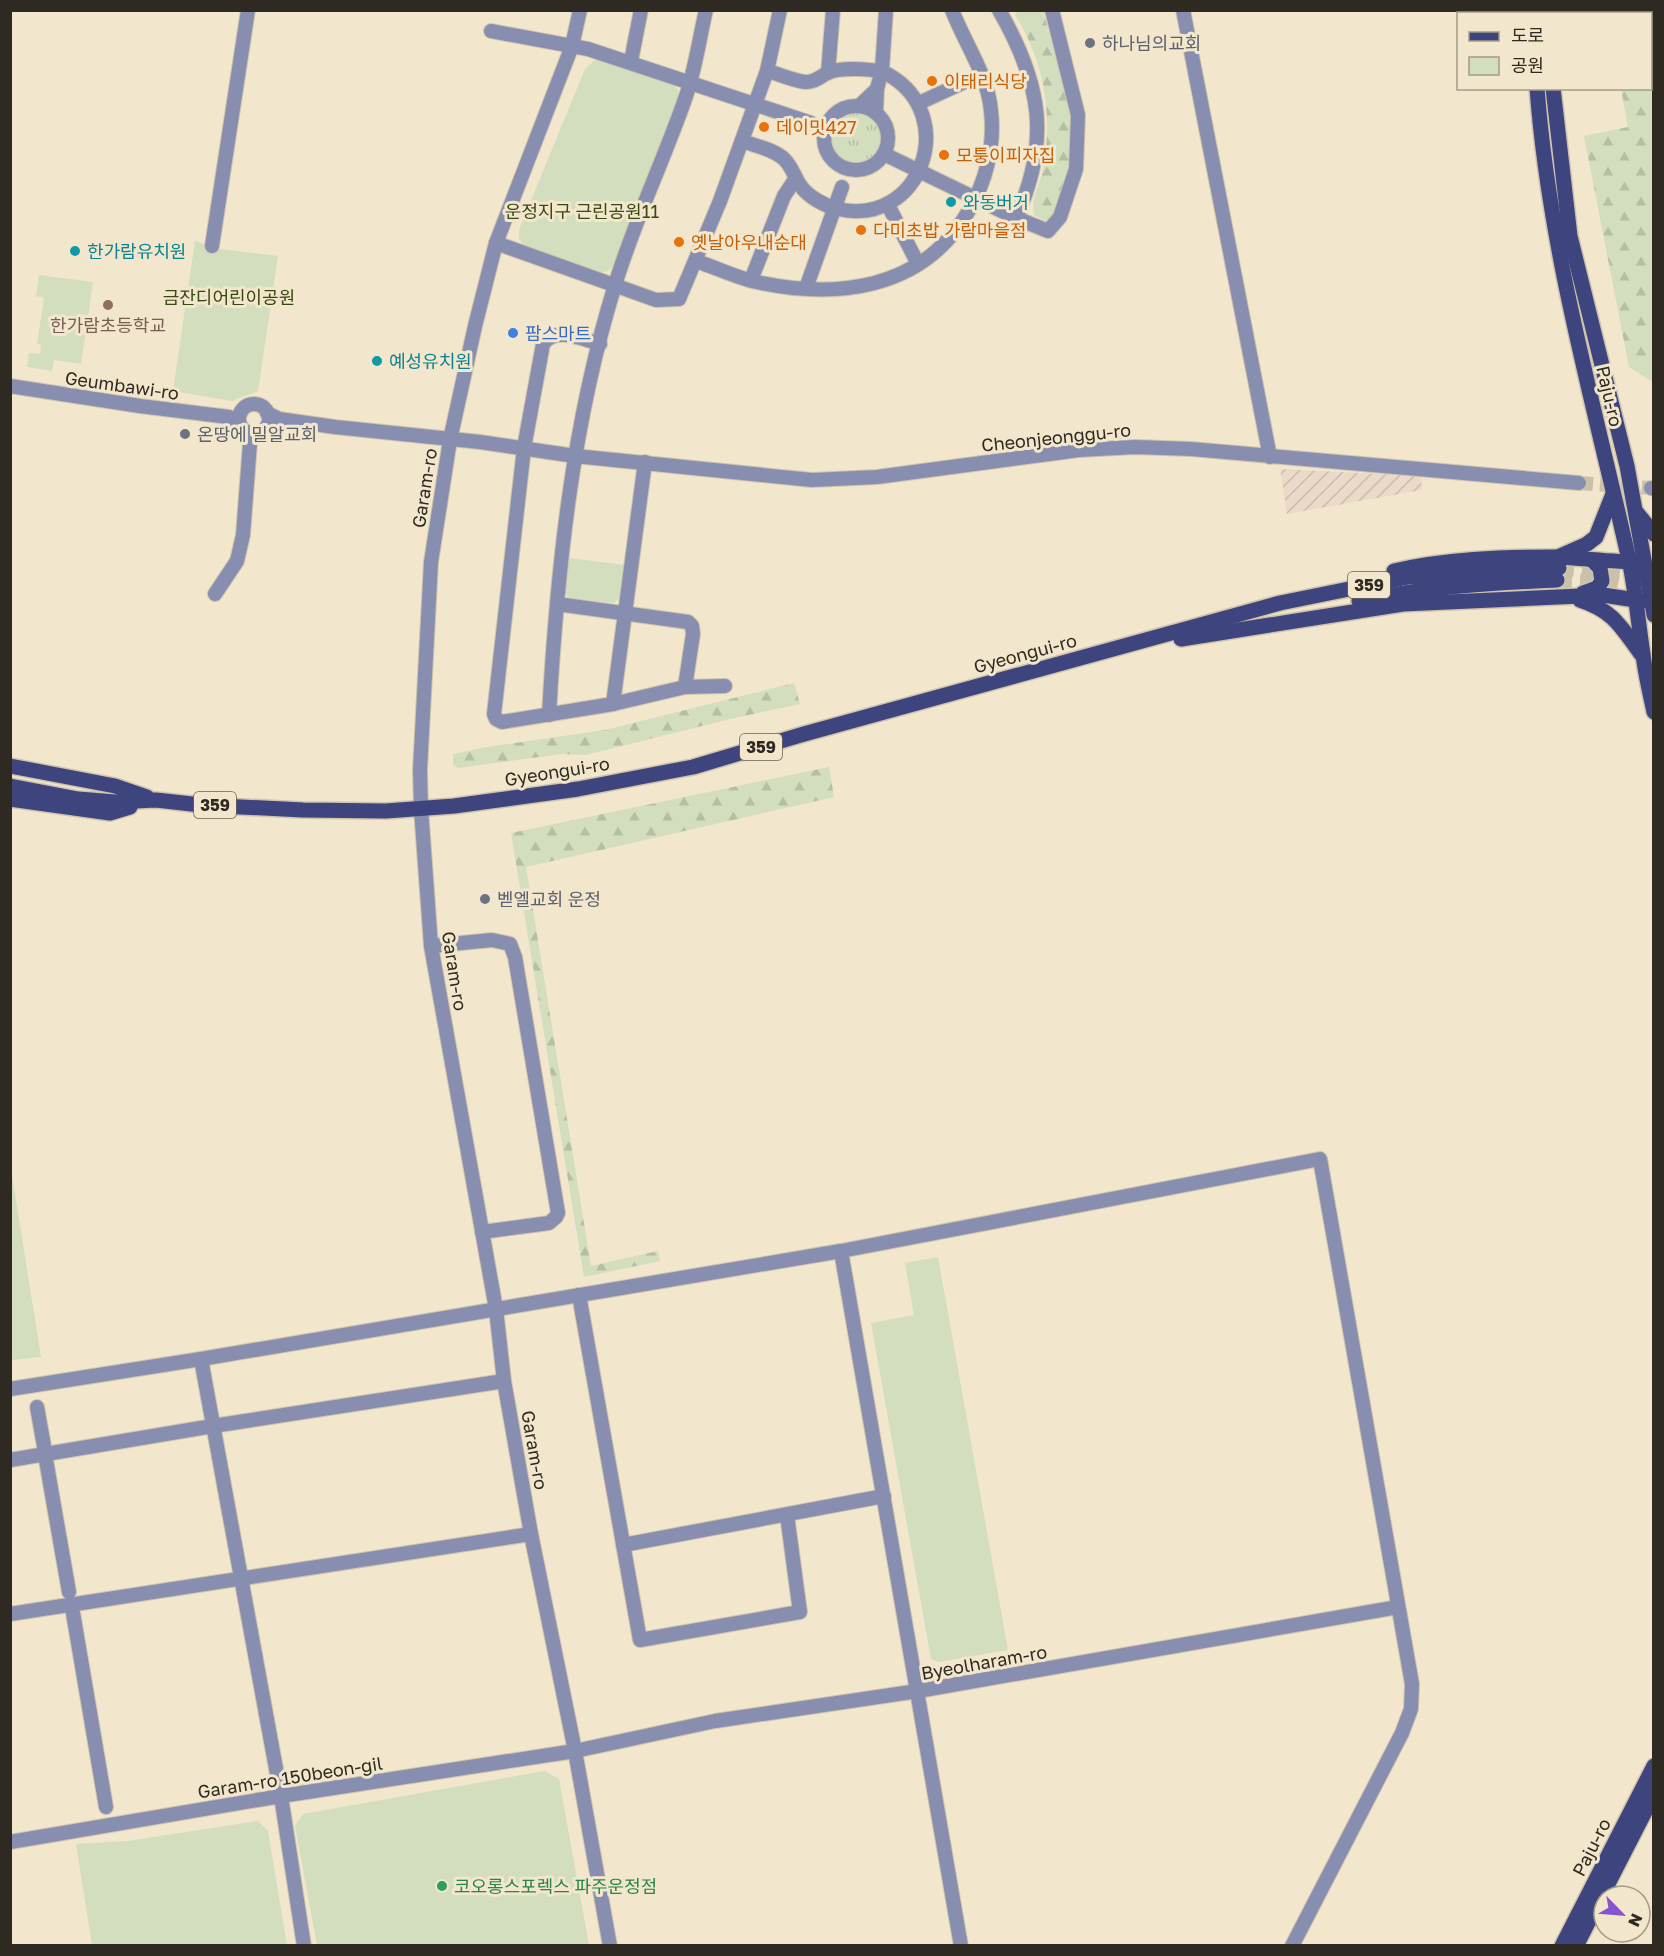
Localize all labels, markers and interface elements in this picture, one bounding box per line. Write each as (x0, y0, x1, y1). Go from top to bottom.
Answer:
legend (1457, 12, 1652, 90)
text: 도로 (1511, 24, 1544, 46)
place label: 하나님의교회 (1102, 32, 1201, 54)
marker: 하나님의교회 (1083, 36, 1097, 50)
text: 공원 (1511, 54, 1544, 76)
place label: 이태리식당 (944, 70, 1027, 92)
marker: 이태리식당 (925, 74, 939, 88)
place label: 데이밋427 (776, 116, 857, 138)
marker: 데이밋427 (757, 120, 771, 134)
place label: 모퉁이피자집 (956, 144, 1055, 166)
marker: 모퉁이피자집 (937, 148, 951, 162)
place label: 와동버거 (963, 191, 1029, 213)
marker: 와동버거 (944, 195, 958, 209)
park label: 운정지구 근린공원11 (505, 200, 659, 222)
place label: 다미초밥 가람마을점 (873, 219, 1027, 241)
marker: 다미초밥 가람마을점 (854, 223, 868, 237)
place label: 옛날아우내순대 (691, 231, 807, 253)
marker: 옛날아우내순대 (672, 235, 686, 249)
place label: 한가람유치원 (87, 240, 186, 262)
marker: 한가람유치원 (68, 244, 82, 258)
park label: 금잔디어린이공원 (163, 286, 295, 308)
marker: 한가람초등학교 (101, 298, 115, 312)
place label: 한가람초등학교 (50, 314, 166, 336)
place label: 팜스마트 (525, 322, 591, 344)
marker: 팜스마트 (506, 326, 520, 340)
place label: 예성유치원 (389, 350, 472, 372)
marker: 예성유치원 (370, 354, 384, 368)
street label: Paju-ro (1592, 363, 1628, 429)
street label: Geumbawi-ro (64, 366, 180, 404)
street label: Cheonjeonggu-ro (980, 418, 1132, 456)
place label: 온땅에 밀알교회 (197, 423, 317, 445)
marker: 온땅에 밀알교회 (178, 427, 192, 441)
street label: Garam-ro (407, 447, 441, 529)
road number: 359 (1348, 572, 1390, 598)
street label: Gyeongui-ro (971, 629, 1079, 677)
road number: 359 (740, 734, 782, 760)
street label: Gyeongui-ro (503, 752, 611, 790)
road number: 359 (194, 792, 236, 818)
place label: 벧엘교회 운정 (497, 888, 601, 910)
marker: 벧엘교회 운정 (478, 892, 492, 906)
street label: Garam-ro (438, 930, 472, 1012)
street label: Garam-ro (517, 1409, 553, 1491)
street label: Byeolharam-ro (919, 1640, 1049, 1684)
street label: Garam-ro 150beon-gil (196, 1751, 384, 1802)
street label: Paju-ro (1567, 1814, 1615, 1880)
place label: 코오롱스포렉스 파주운정점 (454, 1875, 657, 1897)
marker: 코오롱스포렉스 파주운정점 (435, 1879, 449, 1893)
north arrow (1592, 1884, 1652, 1944)
text: N (1624, 1911, 1647, 1930)

